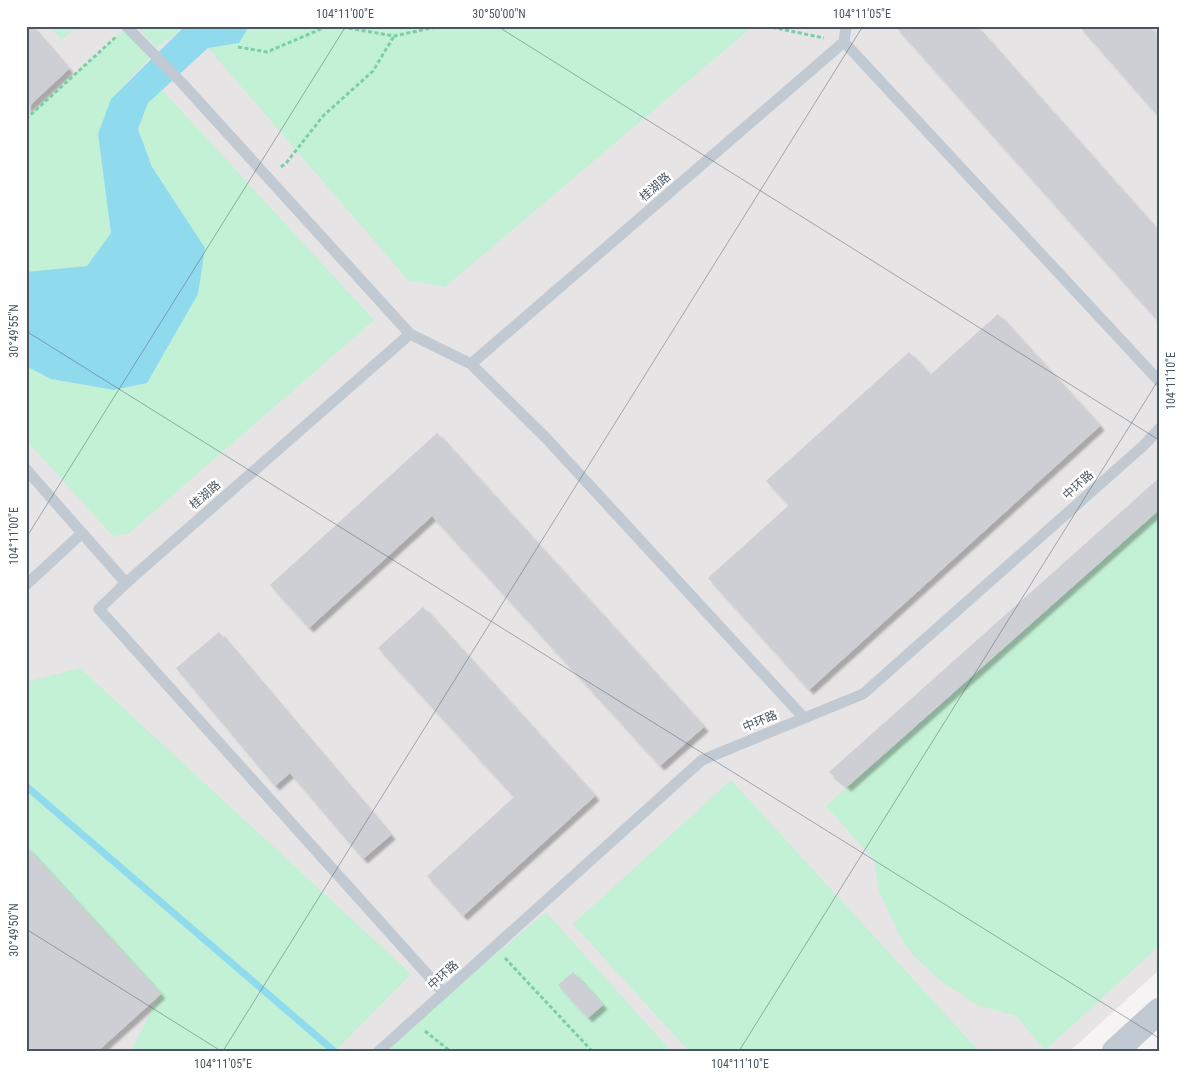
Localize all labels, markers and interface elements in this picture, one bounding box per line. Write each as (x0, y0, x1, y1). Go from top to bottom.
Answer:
text: 104°11'00"E (316, 7, 374, 21)
text: 30°50'00"N (472, 7, 526, 21)
text: 104°11'05"E (833, 7, 891, 21)
street label: 桂湖路 (637, 170, 673, 204)
text: 30°49'55"N (7, 304, 21, 358)
text: 104°11'10"E (1164, 352, 1178, 410)
street label: 中环路 (1060, 468, 1096, 502)
street label: 桂湖路 (187, 478, 223, 512)
text: 104°11'00"E (7, 507, 21, 565)
street label: 中环路 (741, 708, 779, 734)
text: 30°49'50"N (7, 903, 21, 957)
street label: 中环路 (425, 958, 461, 992)
text: 104°11'05"E (194, 1057, 252, 1071)
text: 104°11'10"E (711, 1057, 769, 1071)

